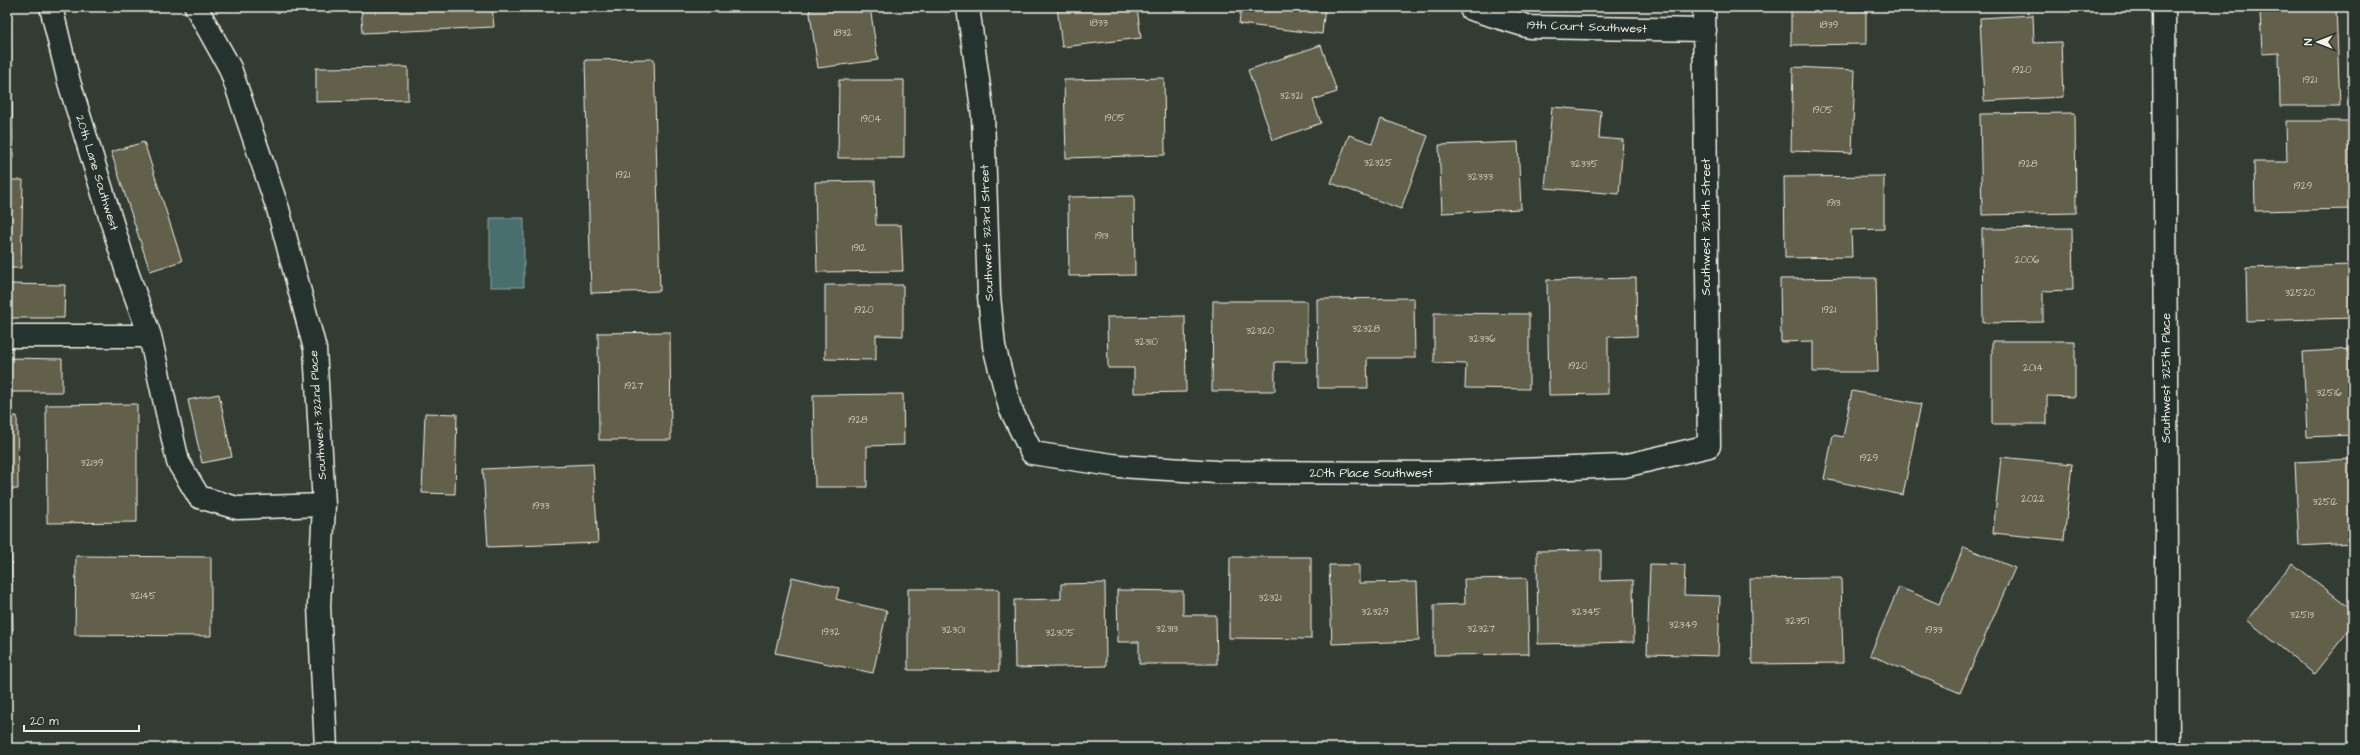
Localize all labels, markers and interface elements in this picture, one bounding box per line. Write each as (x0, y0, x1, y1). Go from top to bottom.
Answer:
house number: 1833 (1090, 16, 1108, 30)
street label: 19th Court Southwest (1527, 16, 1647, 38)
house number: 1839 (1820, 18, 1839, 32)
north arrow (2298, 22, 2338, 62)
house number: 1832 (834, 26, 853, 40)
text: N (2301, 38, 2316, 45)
house number: 1920 (2012, 63, 2032, 77)
house number: 1921 (2303, 73, 2318, 87)
house number: 32321 (1280, 89, 1303, 103)
house number: 1905 (1813, 103, 1833, 117)
house number: 1905 (1105, 111, 1125, 125)
house number: 1904 (861, 112, 881, 126)
street label: 20th Lane Southwest (71, 113, 123, 233)
house number: 32325 (1364, 156, 1392, 170)
house number: 32335 (1570, 157, 1598, 171)
house number: 1928 (2018, 157, 2038, 171)
street label: Southwest 324th Street (1698, 158, 1715, 295)
street label: Southwest 323rd Street (976, 164, 998, 302)
house number: 1921 (616, 168, 631, 182)
house number: 32333 (1467, 170, 1493, 184)
house number: 1929 (2294, 179, 2313, 193)
house number: 1913 (1827, 196, 1841, 210)
house number: 1913 (1095, 229, 1109, 243)
house number: 1912 (852, 241, 866, 255)
house number: 2006 (2015, 253, 2040, 267)
house number: 32520 (2285, 286, 2315, 300)
house number: 1920 (854, 303, 874, 317)
house number: 1921 (1822, 303, 1837, 317)
street label: Southwest 325th Place (2158, 312, 2175, 443)
house number: 32328 (1352, 322, 1381, 336)
house number: 32320 (1246, 324, 1274, 338)
house number: 32336 (1468, 332, 1496, 346)
house number: 32310 (1134, 335, 1158, 349)
street label: Southwest 322nd Place (305, 349, 331, 480)
house number: 1920 (1568, 359, 1588, 373)
house number: 2014 (2023, 361, 2043, 375)
house number: 1927 (625, 379, 643, 393)
house number: 32516 (2316, 386, 2342, 400)
house number: 1928 (848, 413, 868, 427)
house number: 1929 (1860, 451, 1879, 465)
house number: 32139 (81, 456, 104, 470)
street label: 20th Place Southwest (1310, 465, 1433, 482)
house number: 2022 (2021, 492, 2045, 506)
house number: 32512 (2313, 495, 2338, 509)
house number: 1933 (532, 499, 550, 513)
house number: 32145 (130, 589, 156, 603)
house number: 32321 (1259, 591, 1282, 605)
house number: 32329 (1361, 605, 1389, 619)
house number: 32345 (1571, 605, 1601, 619)
house number: 32513 (2290, 608, 2314, 622)
house number: 32351 (1785, 614, 1810, 628)
house number: 32349 (1669, 618, 1698, 632)
house number: 32313 (1156, 622, 1178, 636)
house number: 32327 (1467, 622, 1495, 636)
house number: 32301 (941, 623, 965, 637)
house number: 1933 (1925, 623, 1943, 637)
house number: 1932 (822, 625, 840, 639)
house number: 32305 (1045, 626, 1075, 640)
scale bar (24, 707, 139, 733)
text: 20 m (30, 713, 59, 730)

